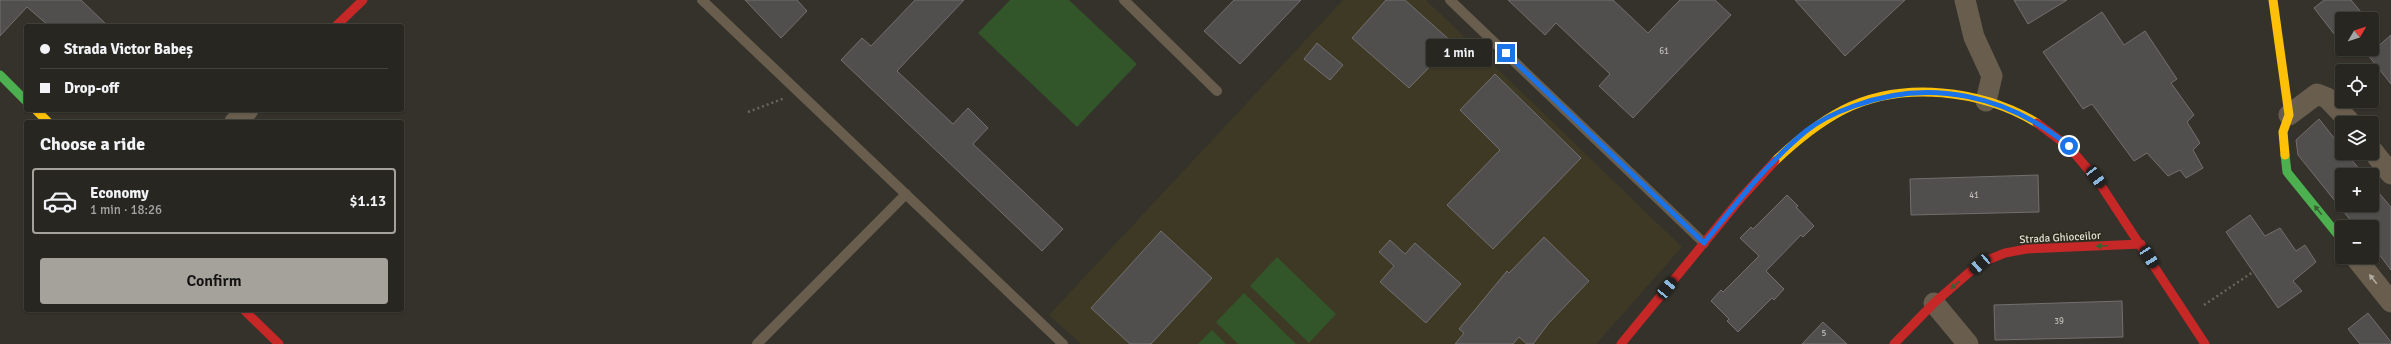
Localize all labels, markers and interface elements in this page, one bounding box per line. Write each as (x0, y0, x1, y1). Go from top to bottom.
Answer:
north arrow (2335, 12, 2379, 56)
map controls (2335, 12, 2379, 264)
callout: 1 min (1426, 39, 1492, 67)
text: Strada Victor Babeș (64, 40, 193, 58)
route end (1497, 44, 1515, 62)
text: 1 min (1443, 45, 1475, 61)
house number: 61 (1659, 46, 1669, 57)
button: locate (2335, 64, 2379, 108)
text: Drop-off (64, 79, 119, 97)
button: layers (2335, 116, 2379, 160)
text: Choose a ride (40, 133, 145, 155)
route start (2060, 137, 2078, 155)
car (2084, 164, 2108, 190)
button: + (2335, 168, 2379, 212)
icon: car (42, 183, 78, 219)
text: Economy (90, 184, 149, 202)
house number: 41 (1969, 190, 1979, 201)
text: $1.13 (349, 192, 386, 210)
text: 1 min · 18:26 (90, 202, 162, 218)
one-way arrow (2313, 204, 2322, 215)
button: − (2335, 220, 2379, 264)
street label: Strada Ghioceilor (2019, 229, 2101, 246)
one-way arrow (2095, 243, 2108, 249)
car (2137, 244, 2161, 270)
car (1967, 252, 1993, 276)
button: Confirm (40, 258, 388, 304)
one-way arrow (2369, 274, 2378, 285)
car (1655, 275, 1679, 301)
one-way arrow (1949, 281, 1960, 290)
house number: 39 (2054, 316, 2064, 327)
house number: 5 (1822, 328, 1827, 339)

